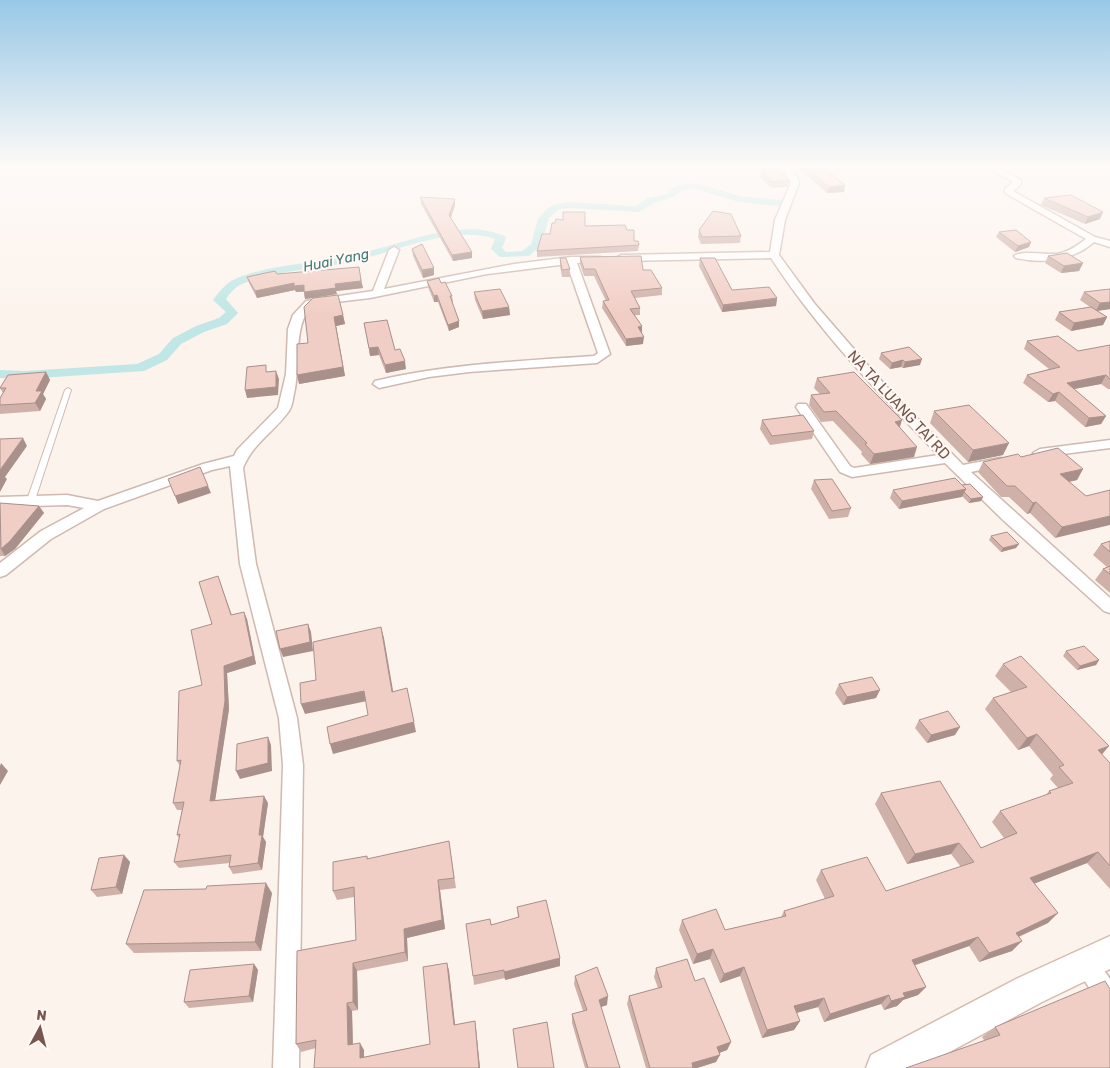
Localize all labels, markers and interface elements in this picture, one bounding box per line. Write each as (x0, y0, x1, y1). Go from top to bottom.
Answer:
water label: Huai Yang (302, 245, 371, 276)
street label: NA TA LUANG TAI RD (844, 347, 954, 463)
north arrow (15, 1003, 65, 1053)
text: N (35, 1007, 48, 1025)

